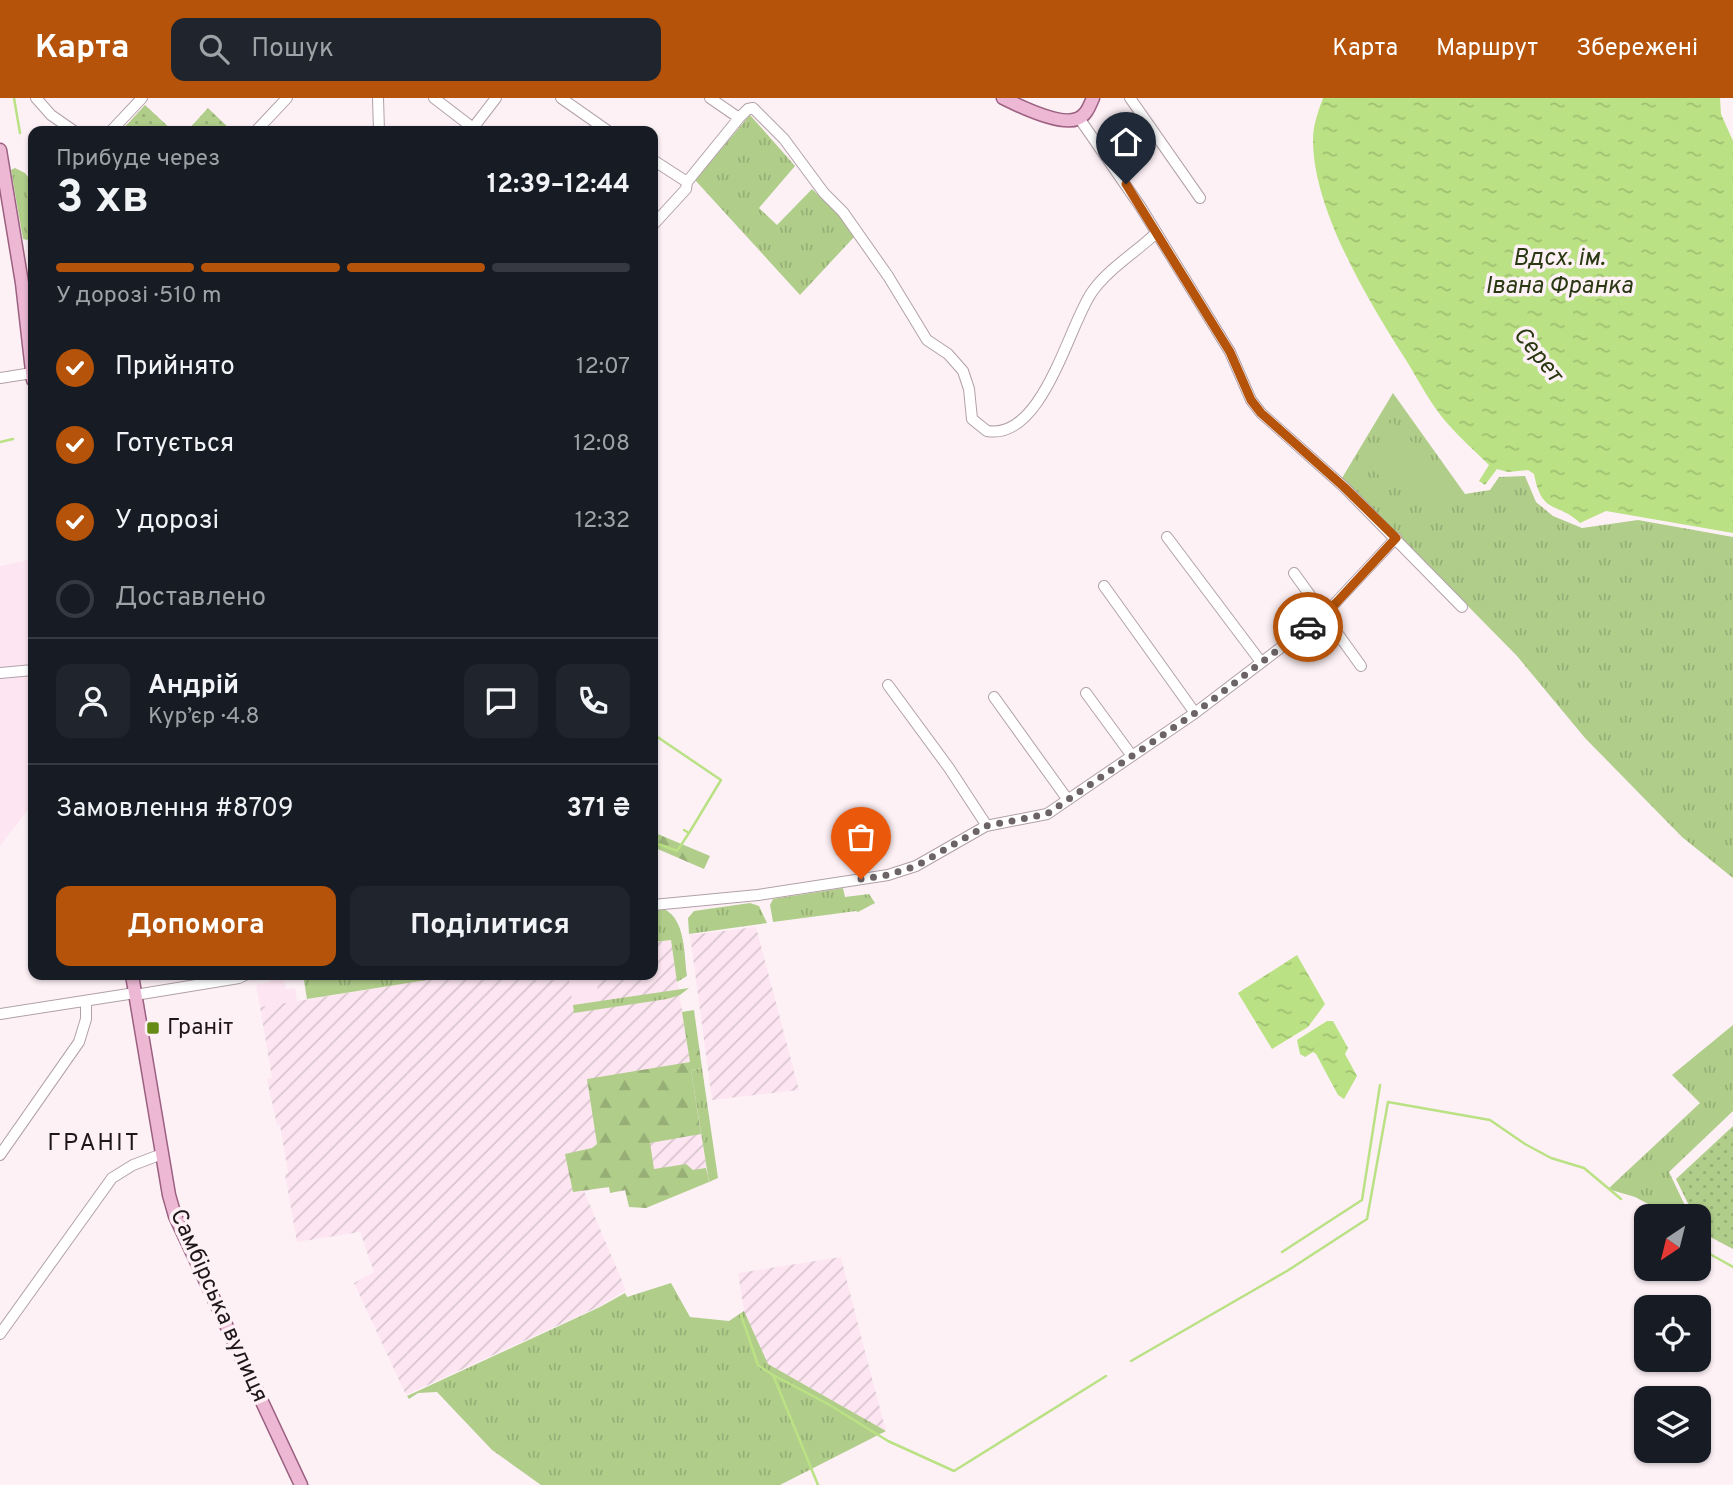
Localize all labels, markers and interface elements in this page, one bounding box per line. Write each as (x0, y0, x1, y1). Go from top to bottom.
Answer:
search box (171, 18, 661, 81)
text: Карта (35, 28, 129, 70)
icon: search (195, 30, 233, 68)
text: Пошук (251, 33, 334, 66)
text: Карта (1332, 34, 1398, 64)
text: Маршрут (1436, 34, 1538, 64)
text: Збережені (1576, 34, 1698, 64)
pin (1096, 112, 1156, 184)
icon: home (1107, 123, 1145, 161)
text: Прибуде через (56, 145, 220, 174)
text: 12:39–12:44 (487, 169, 630, 202)
text: 3 хв (56, 170, 149, 229)
water label: Вдсх. ім. Івана Франка (1485, 244, 1634, 302)
text: У дорозі · 510 m (56, 282, 221, 311)
water label: Серет (1505, 321, 1570, 391)
icon: check (56, 349, 94, 387)
text: Прийнято (115, 351, 235, 384)
text: 12:07 (576, 353, 630, 382)
icon: check (56, 426, 94, 464)
text: Готується (115, 428, 234, 461)
text: 12:08 (573, 430, 630, 459)
icon: check (56, 503, 94, 541)
text: У дорозі (115, 505, 219, 538)
text: 12:32 (575, 507, 630, 536)
text: Доставлено (115, 582, 266, 615)
courier (1273, 592, 1343, 662)
icon: car (1289, 608, 1327, 646)
button: person (56, 664, 130, 738)
button: chat (464, 664, 538, 738)
button: phone (556, 664, 630, 738)
text: Андрій (148, 670, 239, 703)
text: Кур’єр · 4.8 (148, 703, 260, 732)
text: Замовлення #8709 (56, 793, 293, 826)
text: 371 ₴ (566, 793, 630, 826)
pin (831, 807, 891, 879)
icon: bag (842, 818, 880, 856)
button: Допомога (56, 886, 336, 966)
button: Поділитися (350, 886, 630, 966)
place label: Граніт (167, 1014, 233, 1043)
marker: Граніт (145, 1020, 161, 1036)
district label: ГРАНІТ (47, 1129, 141, 1159)
north arrow (1634, 1204, 1712, 1281)
map controls (1634, 1204, 1711, 1463)
street label: Самбірська вулиця (162, 1205, 274, 1407)
button: locate (1634, 1295, 1711, 1372)
button: layers (1634, 1386, 1711, 1463)

